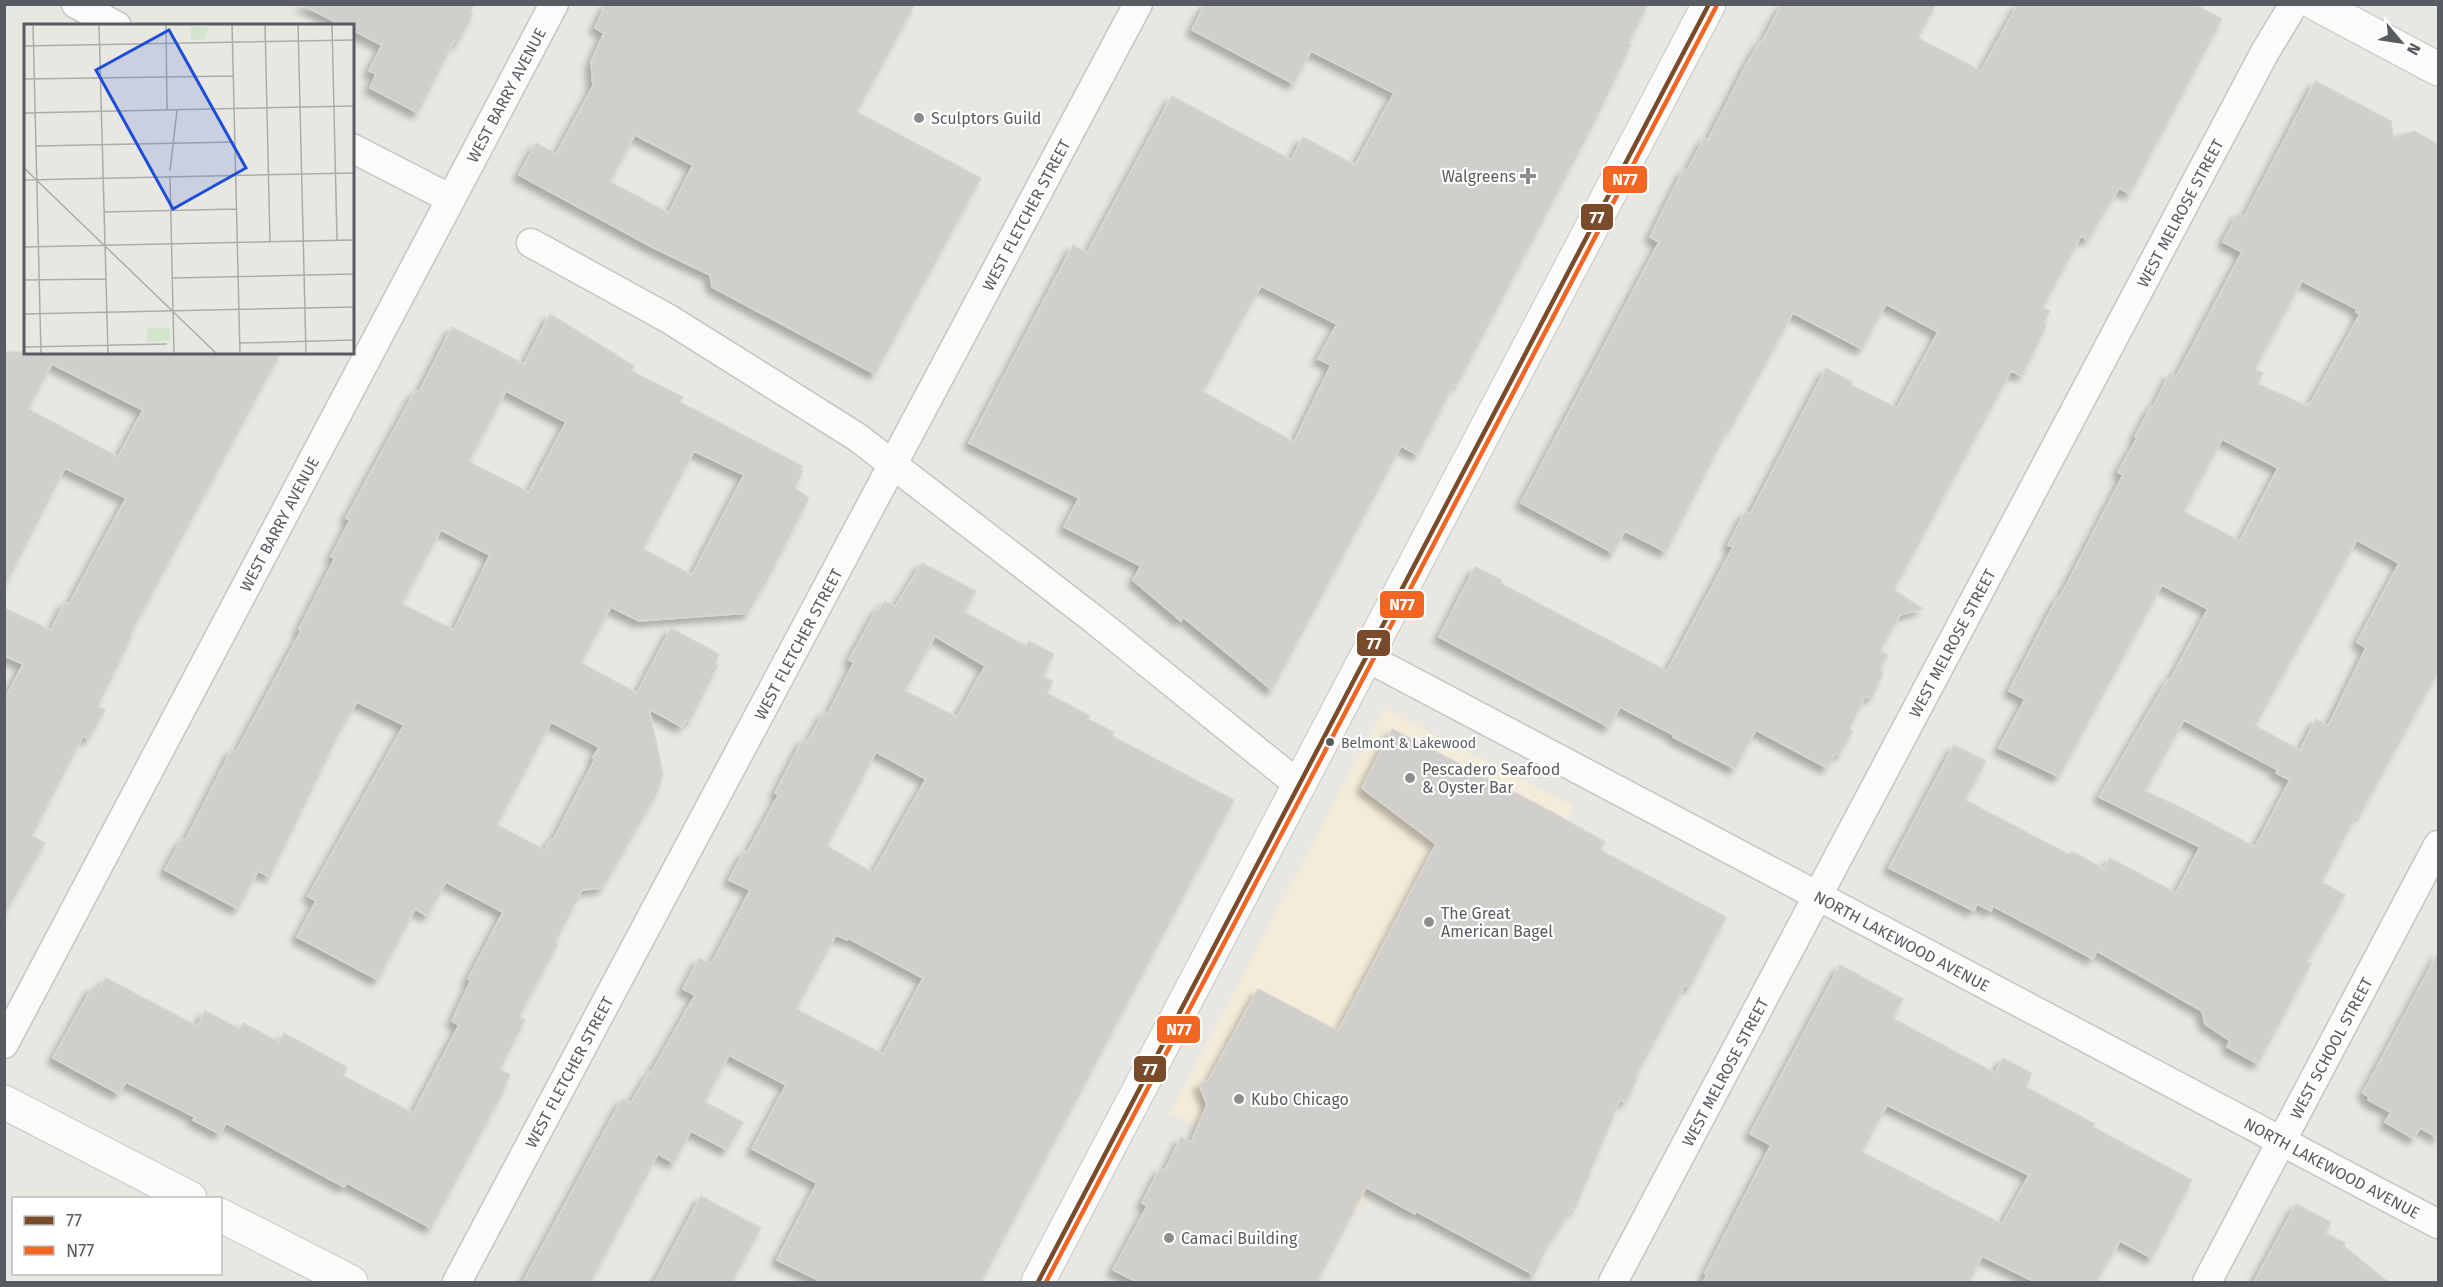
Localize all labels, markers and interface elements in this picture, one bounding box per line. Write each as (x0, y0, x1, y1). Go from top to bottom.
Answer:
north arrow (2371, 12, 2431, 72)
inset map (24, 24, 354, 354)
street label: WEST BARRY AVENUE (463, 25, 550, 166)
text: N (2403, 40, 2425, 58)
place label: Sculptors Guild (931, 109, 1041, 128)
marker: Sculptors Guild (912, 111, 926, 125)
street label: WEST MELROSE STREET (2133, 135, 2228, 291)
street label: WEST FLETCHER STREET (978, 136, 1075, 294)
line badge: N77 (1602, 165, 1648, 194)
place label: Walgreens (1442, 167, 1516, 186)
marker: Walgreens (1521, 169, 1535, 183)
text: N77 (1612, 170, 1638, 189)
line badge: 77 (1580, 203, 1614, 231)
text: 77 (1590, 208, 1605, 227)
street label: WEST BARRY AVENUE (236, 454, 323, 595)
street label: WEST FLETCHER STREET (750, 565, 847, 723)
street label: WEST MELROSE STREET (1905, 565, 2000, 721)
line badge: N77 (1379, 590, 1425, 619)
text: N77 (1389, 595, 1415, 614)
line badge: 77 (1356, 629, 1391, 657)
text: 77 (1367, 634, 1382, 653)
place label: Belmont & Lakewood (1341, 735, 1476, 752)
marker: Belmont & Lakewood (1324, 736, 1336, 748)
place label: Pescadero Seafood & Oyster Bar (1422, 760, 1560, 797)
marker: Pescadero Seafood & Oyster Bar (1403, 771, 1417, 785)
street label: NORTH LAKEWOOD AVENUE (1811, 887, 1993, 996)
place label: The Great American Bagel (1441, 904, 1553, 941)
marker: The Great American Bagel (1422, 915, 1436, 929)
street label: WEST SCHOOL STREET (2286, 974, 2377, 1122)
street label: WEST FLETCHER STREET (521, 993, 618, 1151)
street label: WEST MELROSE STREET (1678, 994, 1773, 1150)
line badge: N77 (1156, 1015, 1201, 1044)
text: N77 (1166, 1020, 1192, 1039)
line badge: 77 (1133, 1055, 1167, 1083)
text: 77 (1143, 1060, 1158, 1079)
place label: Kubo Chicago (1251, 1090, 1349, 1109)
marker: Kubo Chicago (1232, 1092, 1246, 1106)
street label: NORTH LAKEWOOD AVENUE (2241, 1114, 2423, 1223)
legend (12, 1197, 222, 1275)
text: 77 (66, 1210, 82, 1232)
place label: Camaci Building (1181, 1229, 1298, 1248)
marker: Camaci Building (1162, 1231, 1176, 1245)
text: N77 (66, 1240, 94, 1262)

